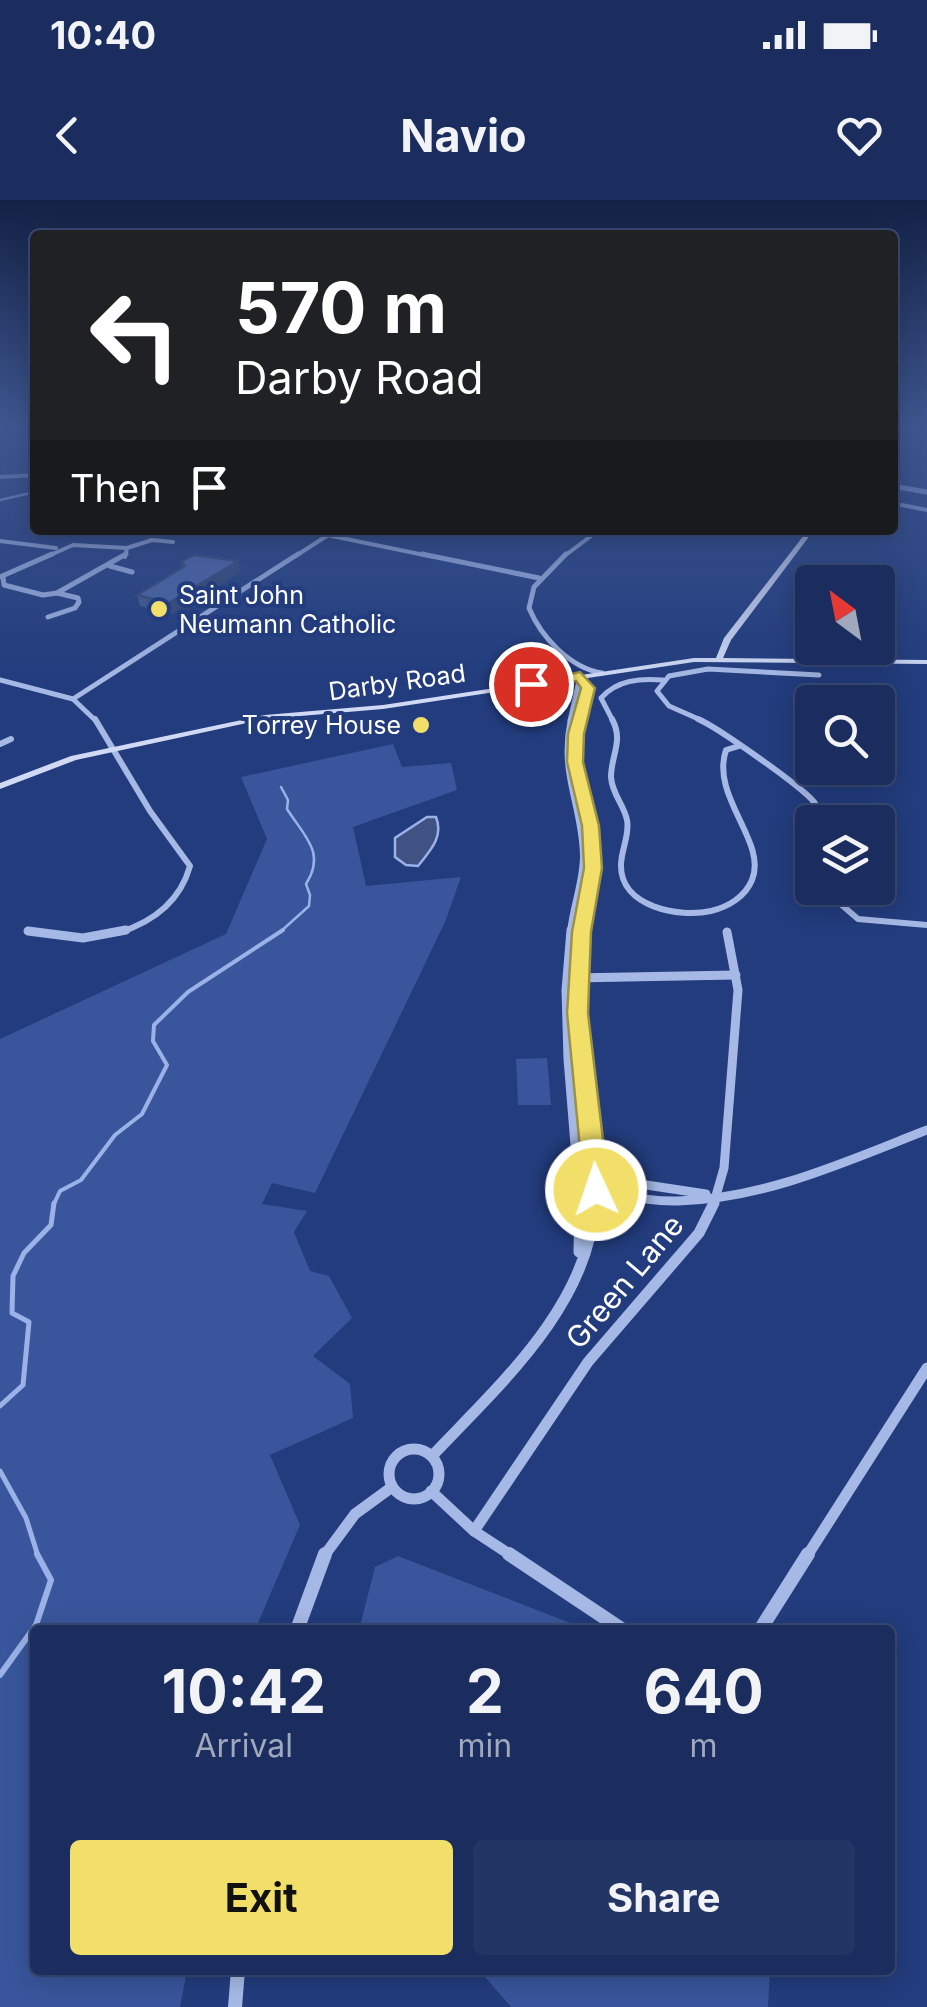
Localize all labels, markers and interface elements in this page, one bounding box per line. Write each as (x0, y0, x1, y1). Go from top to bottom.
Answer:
text: 10:40 (50, 12, 156, 58)
icon: back (40, 108, 95, 163)
text: Navio (400, 108, 527, 163)
icon: heart (832, 108, 887, 163)
text: 570 m (235, 265, 447, 350)
icon: left (70, 270, 200, 400)
text: Darby Road (235, 350, 484, 405)
icon: arrive (182, 460, 237, 515)
text: Then (70, 465, 162, 511)
north arrow (795, 565, 895, 665)
map controls (795, 565, 895, 905)
place label: Saint John Neumann Catholic (179, 580, 396, 639)
marker: Saint John Neumann Catholic (148, 598, 170, 620)
pin (489, 642, 574, 727)
icon: arrive (504, 657, 559, 712)
street label: Darby Road (327, 658, 467, 706)
button: search (795, 685, 895, 785)
place label: Torrey House (242, 710, 401, 740)
marker: Torrey House (410, 714, 432, 736)
button: layers (795, 805, 895, 905)
position arrow (544, 1138, 648, 1242)
street label: Green Lane (558, 1207, 691, 1355)
text: 10:42 (161, 1655, 326, 1727)
text: 2 (466, 1655, 504, 1727)
text: 640 (644, 1655, 764, 1727)
text: Arrival (195, 1726, 293, 1765)
text: min (458, 1726, 512, 1765)
text: m (690, 1726, 718, 1765)
button: Exit (70, 1840, 453, 1955)
button: Share (473, 1840, 855, 1955)

